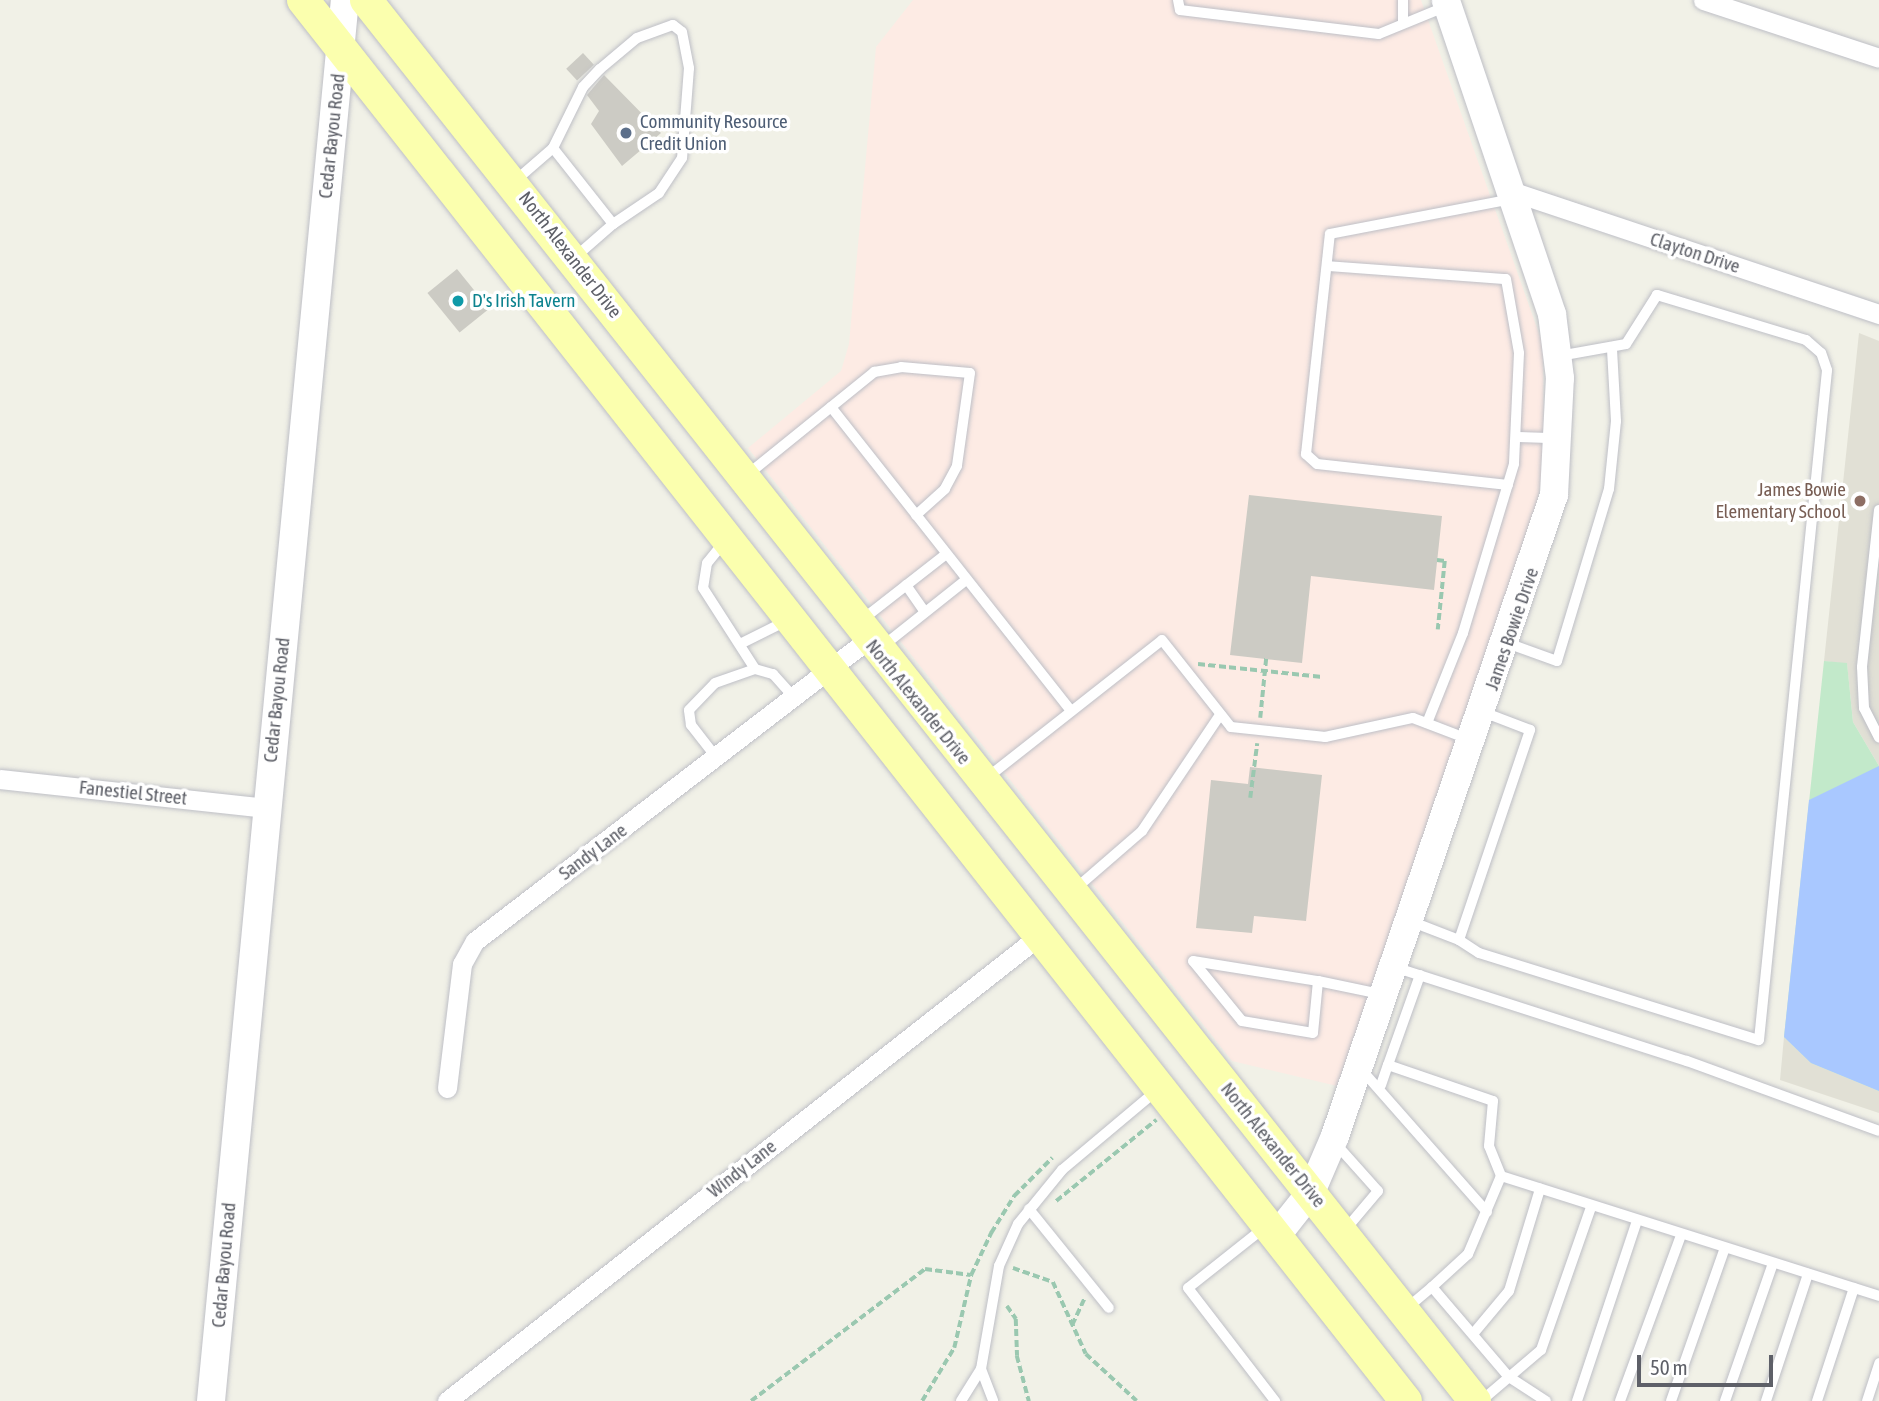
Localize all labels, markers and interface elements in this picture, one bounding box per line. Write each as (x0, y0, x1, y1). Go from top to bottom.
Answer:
street label: Cedar Bayou Road (314, 72, 350, 200)
place label: Community Resource Credit Union (640, 111, 788, 155)
marker: Community Resource Credit Union (618, 125, 634, 141)
street label: North Alexander Drive (514, 187, 626, 323)
street label: Clayton Drive (1647, 228, 1743, 278)
place label: D's Irish Tavern (472, 290, 575, 312)
marker: D's Irish Tavern (450, 293, 466, 309)
place label: James Bowie Elementary School (1715, 479, 1846, 523)
marker: James Bowie Elementary School (1852, 493, 1868, 509)
street label: James Bowie Drive (1480, 565, 1544, 693)
street label: North Alexander Drive (861, 635, 975, 769)
street label: Cedar Bayou Road (259, 636, 295, 764)
street label: Fanestiel Street (78, 776, 188, 810)
street label: Sandy Lane (554, 819, 632, 885)
street label: North Alexander Drive (1216, 1078, 1330, 1212)
street label: Windy Lane (703, 1135, 781, 1203)
street label: Cedar Bayou Road (207, 1201, 241, 1329)
scale bar (1641, 1342, 1778, 1386)
text: 50 m (1650, 1355, 1688, 1379)

